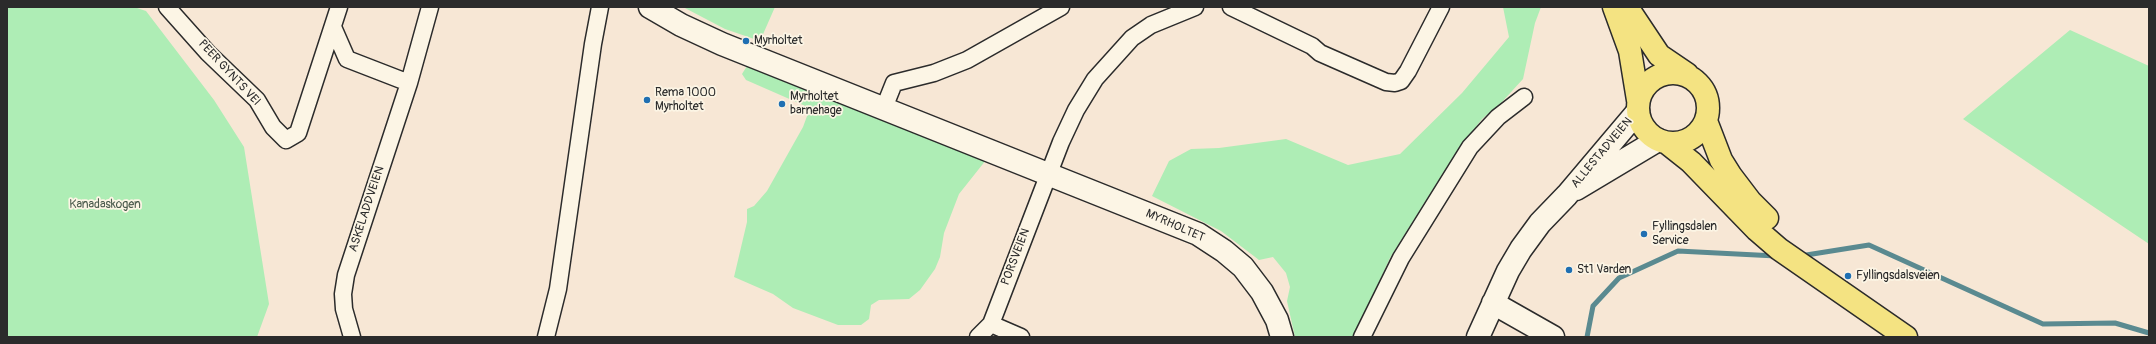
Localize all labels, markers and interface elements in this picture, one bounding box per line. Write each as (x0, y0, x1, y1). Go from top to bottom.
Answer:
place label: Myrholtet (754, 34, 803, 48)
marker: Myrholtet (741, 36, 751, 46)
street label: PEER GYNTS VEI (195, 37, 263, 109)
place label: Rema 1000 Myrholtet (655, 86, 716, 114)
place label: Myrholtet barnehage (790, 90, 842, 118)
marker: Rema 1000 Myrholtet (642, 95, 652, 105)
marker: Myrholtet barnehage (777, 99, 787, 109)
street label: ALLESTADVEIEN (1568, 115, 1636, 191)
street label: ASKELADDVEIEN (346, 164, 388, 254)
park label: Kanadaskogen (69, 198, 141, 212)
street label: MYRHOLTET (1143, 207, 1207, 245)
place label: Fyllingsdalen Service (1652, 220, 1717, 248)
street label: PORSVEIEN (999, 227, 1033, 287)
marker: Fyllingsdalen Service (1639, 229, 1649, 239)
place label: St1 Varden (1577, 263, 1631, 277)
marker: St1 Varden (1564, 265, 1574, 275)
place label: Fyllingsdalsveien (1856, 269, 1940, 283)
marker: Fyllingsdalsveien (1843, 271, 1853, 281)

